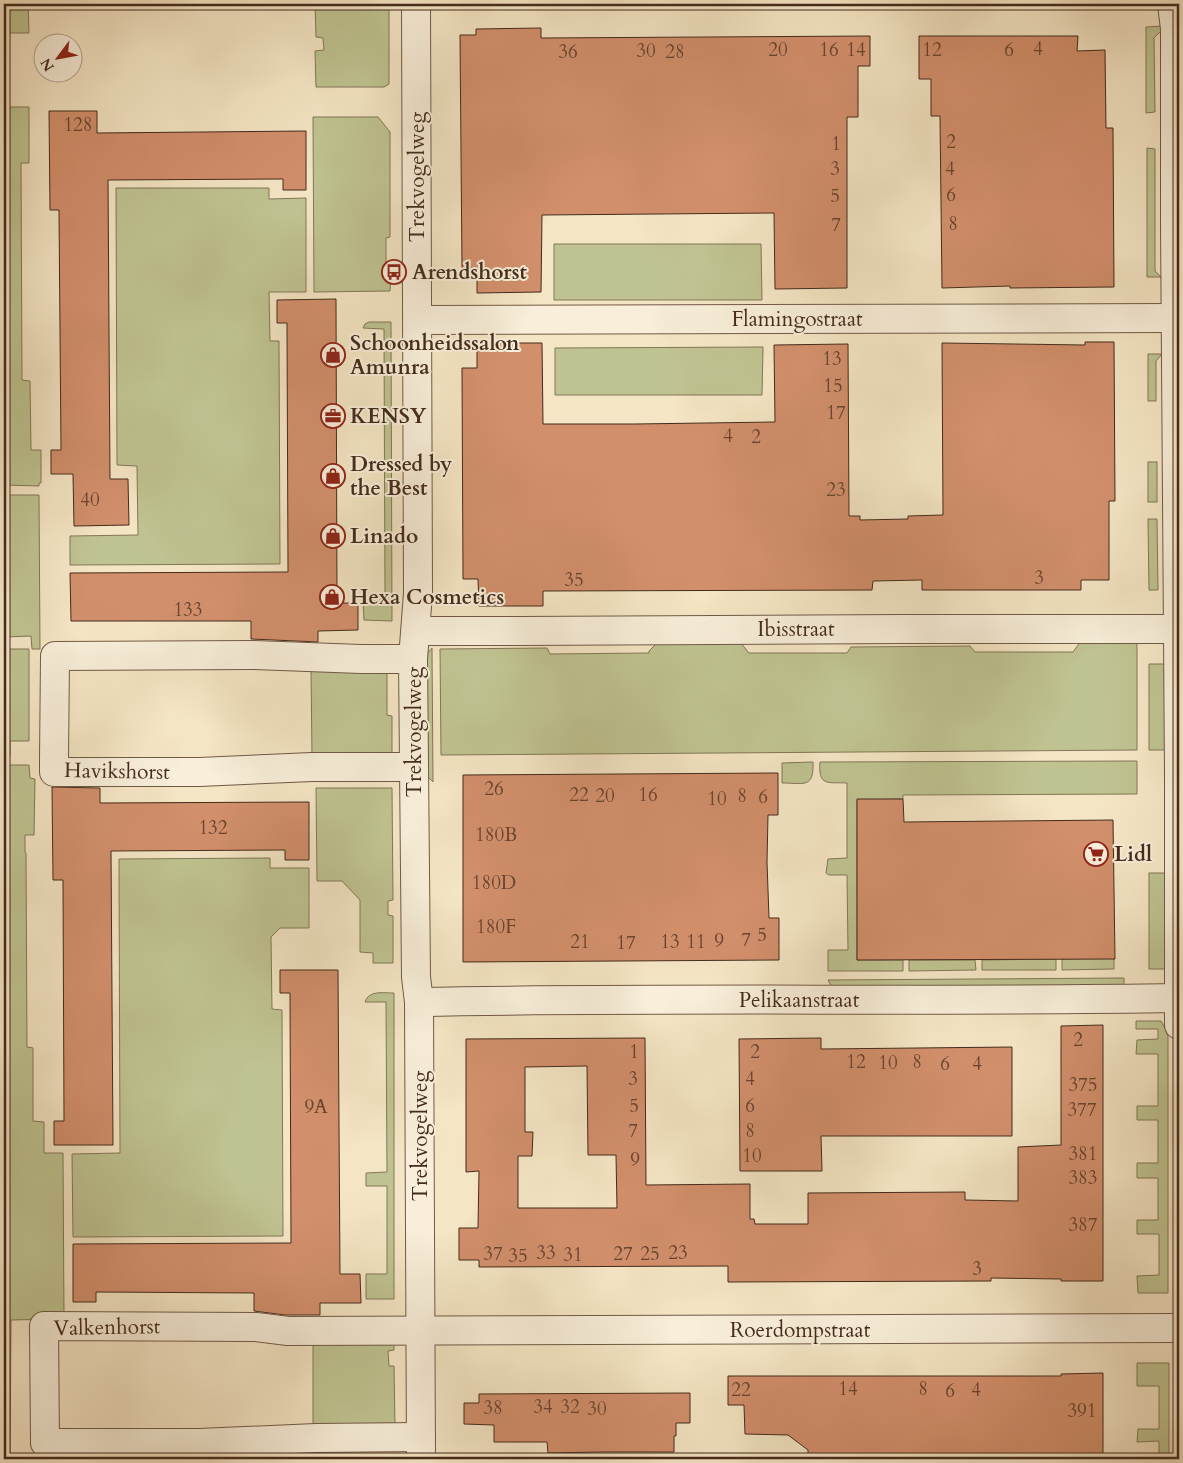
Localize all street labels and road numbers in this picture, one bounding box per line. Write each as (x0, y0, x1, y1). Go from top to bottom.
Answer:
street label: Trekvogelweg (403, 111, 432, 242)
street label: Flamingostraat (731, 305, 863, 334)
street label: Ibisstraat (757, 615, 835, 644)
street label: Trekvogelweg (400, 666, 429, 797)
street label: Havikshorst (64, 756, 170, 787)
street label: Pelikaanstraat (739, 986, 860, 1015)
street label: Trekvogelweg (406, 1070, 435, 1201)
street label: Valkenhorst (53, 1312, 161, 1343)
street label: Roerdompstraat (730, 1316, 871, 1345)

